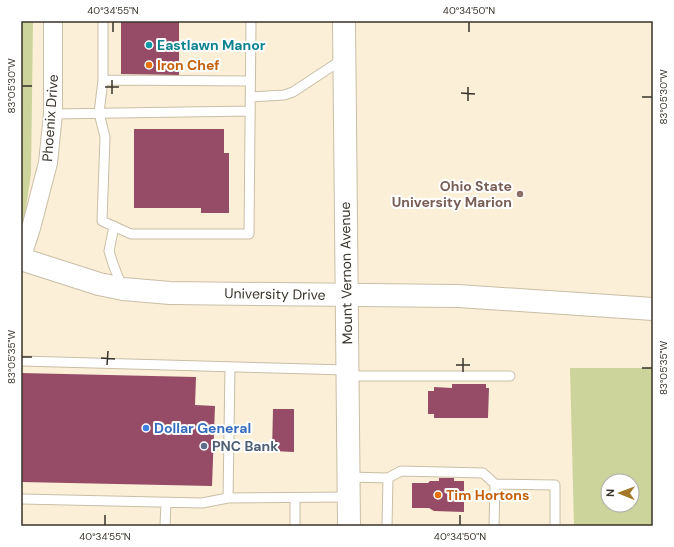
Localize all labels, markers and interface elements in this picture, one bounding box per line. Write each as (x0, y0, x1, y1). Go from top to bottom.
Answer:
text: 40°34'55"N (87, 4, 139, 17)
text: 40°34'50"N (443, 4, 495, 17)
place label: Eastlawn Manor (157, 36, 266, 54)
marker: Eastlawn Manor (144, 40, 154, 50)
place label: Iron Chef (157, 56, 220, 74)
text: 83°05'30"W (5, 58, 18, 114)
marker: Iron Chef (144, 60, 154, 70)
text: 83°05'30"W (657, 69, 670, 125)
street label: Phoenix Drive (38, 74, 62, 162)
place label: Ohio State University Marion (392, 177, 512, 211)
marker: Ohio State University Marion (515, 189, 525, 199)
street label: Mount Vernon Avenue (336, 202, 356, 344)
street label: University Drive (224, 284, 326, 304)
text: 83°05'35"W (5, 330, 18, 384)
text: 83°05'35"W (657, 341, 670, 395)
place label: Dollar General (154, 419, 251, 437)
marker: Dollar General (141, 423, 151, 433)
place label: PNC Bank (212, 437, 278, 455)
marker: PNC Bank (199, 441, 209, 451)
north arrow (600, 473, 640, 513)
place label: Tim Hortons (446, 486, 529, 504)
text: N (603, 489, 617, 497)
marker: Tim Hortons (433, 490, 443, 500)
text: 40°34'55"N (79, 530, 131, 543)
text: 40°34'50"N (434, 530, 486, 543)

